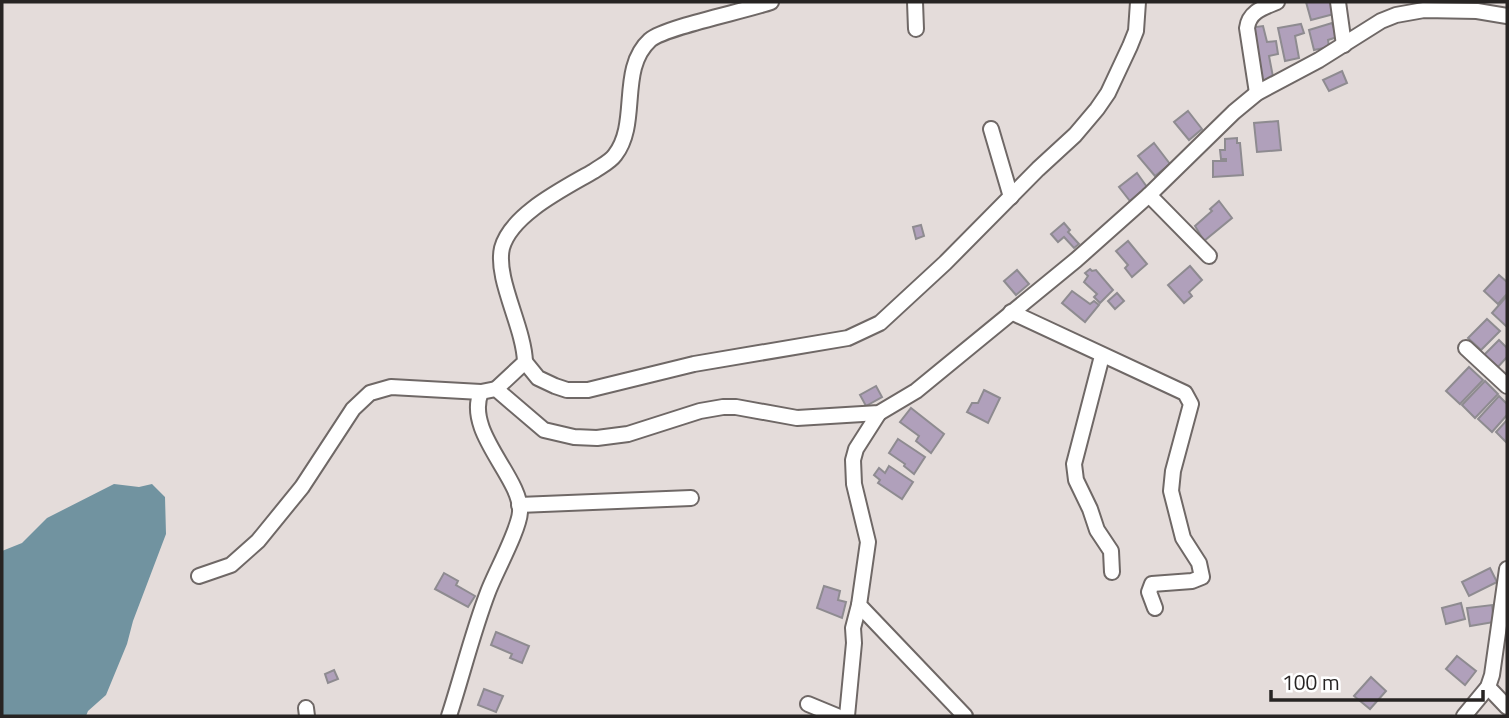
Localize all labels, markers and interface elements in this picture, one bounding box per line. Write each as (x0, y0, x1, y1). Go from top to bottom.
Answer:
scale bar (1271, 658, 1483, 702)
text: 100 m (1282, 666, 1339, 698)

